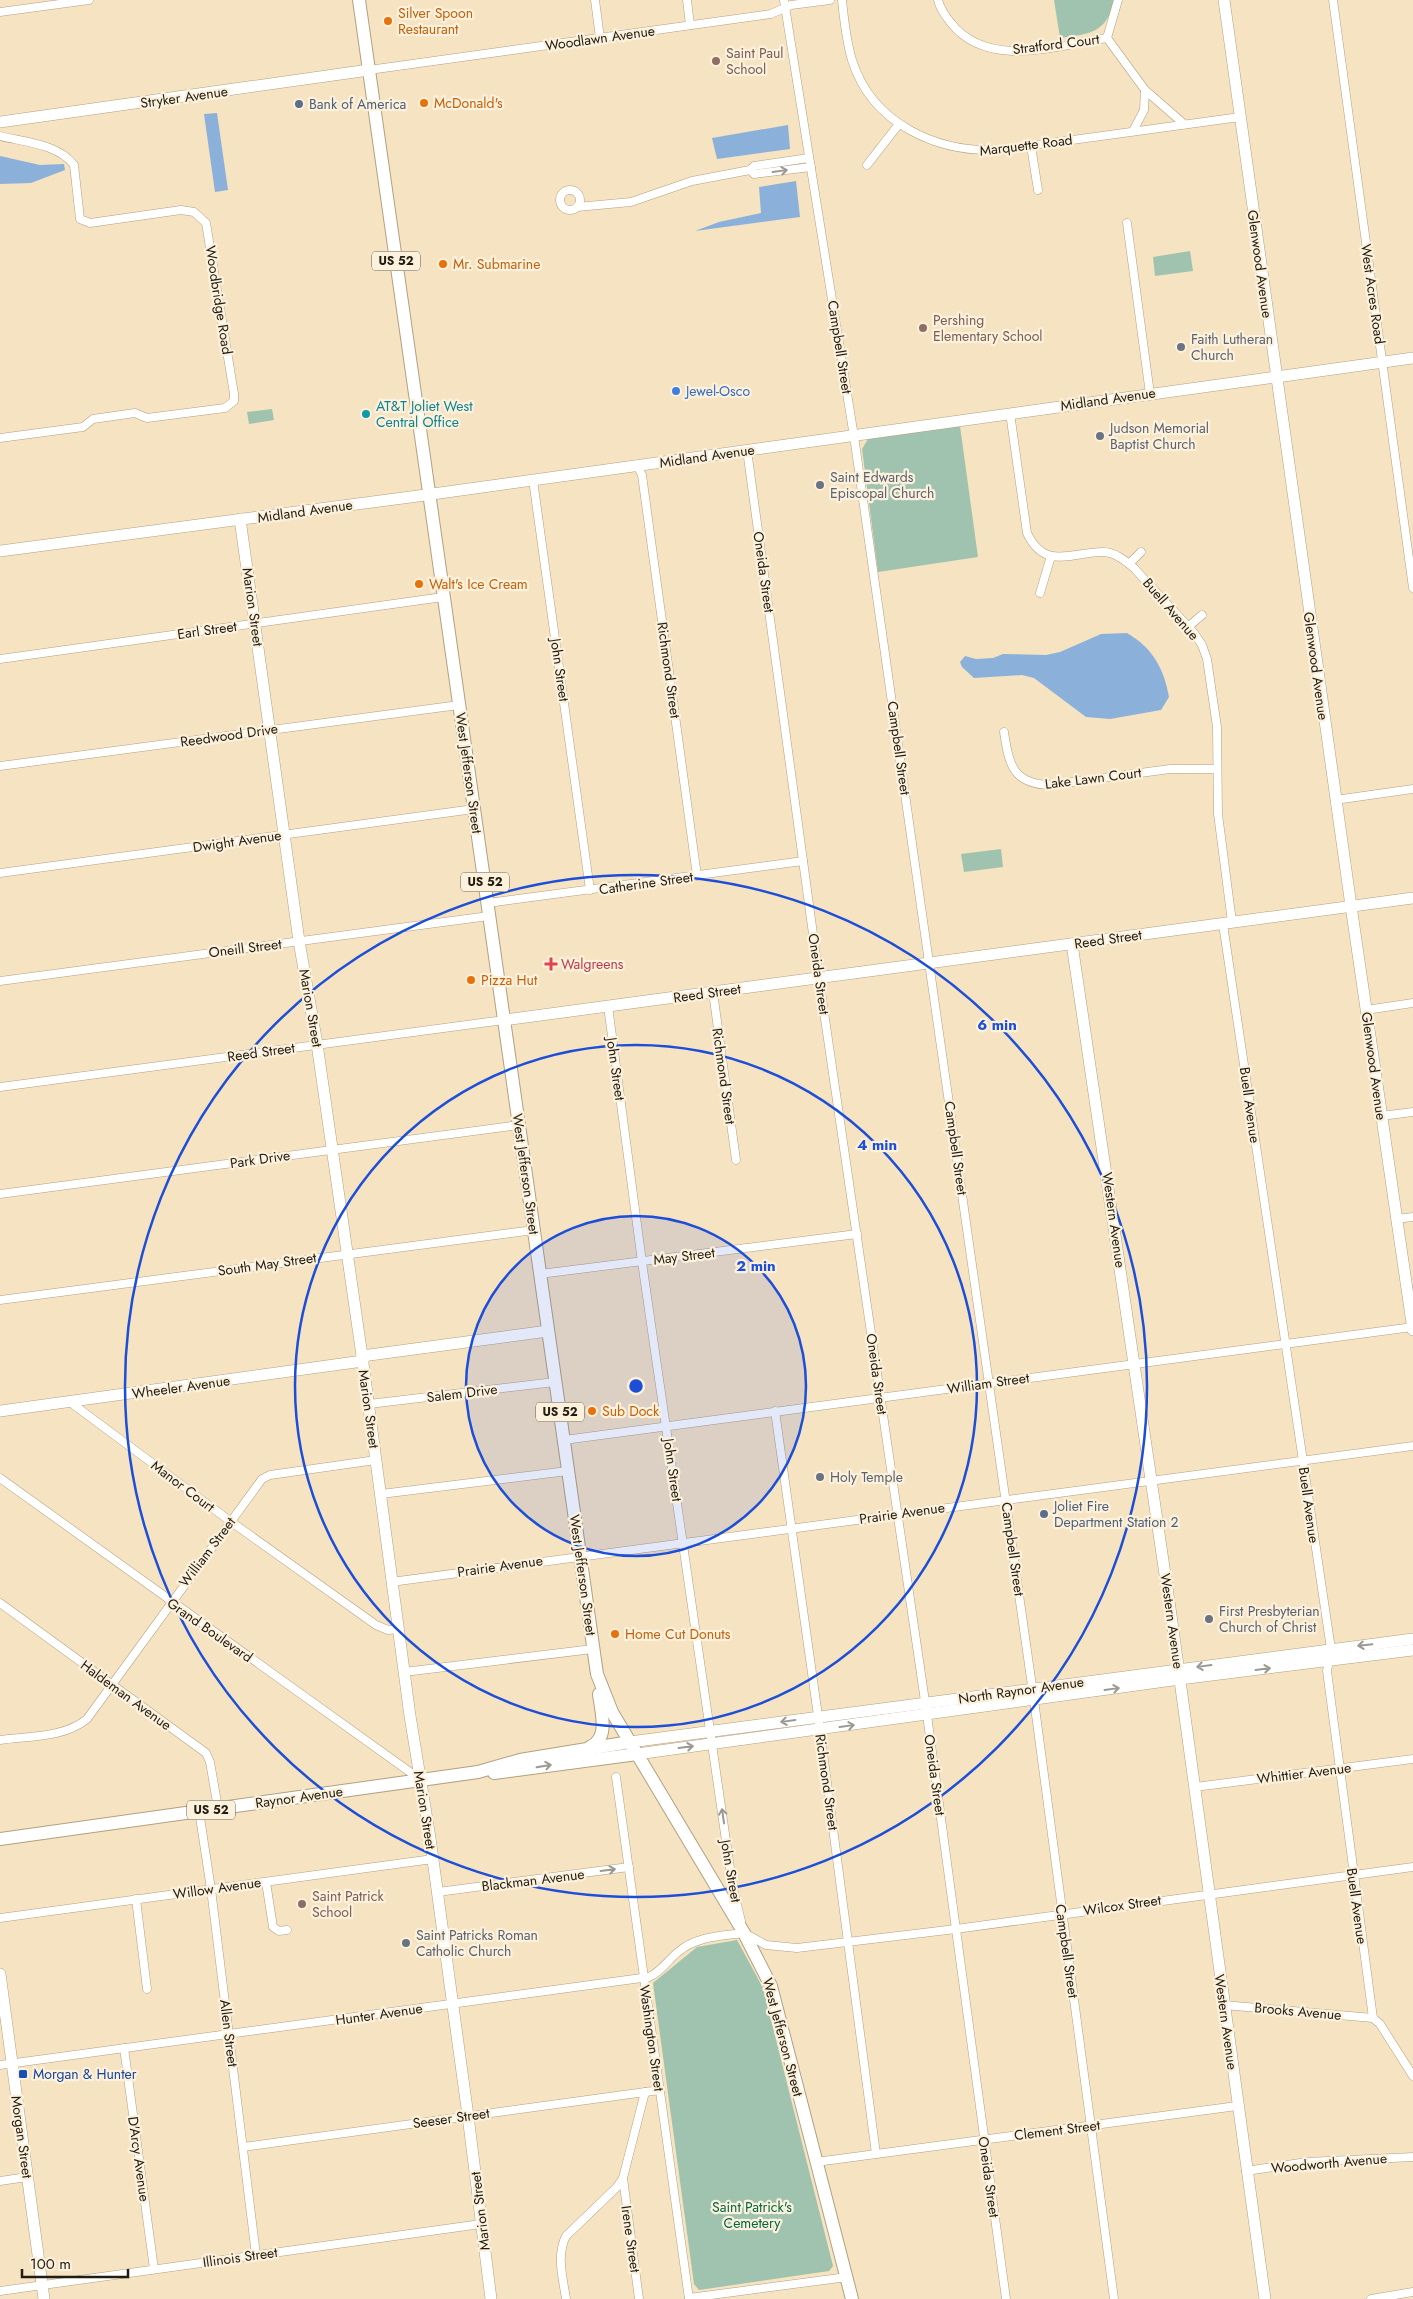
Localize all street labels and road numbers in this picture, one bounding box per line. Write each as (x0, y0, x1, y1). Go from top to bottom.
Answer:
street label: Woodlawn Avenue (544, 20, 656, 56)
street label: Stratford Court (1011, 29, 1101, 59)
street label: Stryker Avenue (139, 81, 229, 113)
street label: Marquette Road (978, 129, 1074, 161)
street label: Glenwood Avenue (1243, 209, 1277, 319)
street label: West Acres Road (1356, 243, 1390, 345)
street label: Woodbridge Road (201, 244, 237, 356)
road number: US 52 (372, 252, 420, 270)
street label: Campbell Street (823, 299, 857, 396)
street label: Midland Avenue (1059, 382, 1157, 416)
street label: Midland Avenue (658, 439, 756, 473)
street label: Midland Avenue (256, 494, 354, 528)
street label: Oneida Street (748, 530, 780, 614)
street label: Marion Street (238, 566, 268, 648)
street label: Buell Avenue (1138, 574, 1204, 644)
street label: Glenwood Avenue (1299, 611, 1333, 721)
street label: Earl Street (176, 616, 239, 644)
street label: Richmond Street (652, 621, 686, 720)
street label: John Street (545, 635, 574, 703)
street label: Campbell Street (883, 700, 916, 797)
street label: West Jefferson Street (451, 711, 487, 835)
street label: Reedwood Drive (179, 718, 279, 752)
street label: Lake Lawn Court (1044, 762, 1143, 794)
street label: Dwight Avenue (191, 825, 283, 857)
street label: Catherine Street (598, 866, 695, 900)
road number: US 52 (461, 872, 509, 892)
street label: Reed Street (1073, 924, 1144, 954)
street label: Oneida Street (803, 932, 835, 1016)
street label: Oneill Street (207, 934, 283, 962)
street label: Marion Street (294, 967, 328, 1049)
street label: Reed Street (672, 978, 743, 1008)
street label: Glenwood Avenue (1357, 1011, 1391, 1121)
street label: Richmond Street (707, 1027, 741, 1126)
street label: John Street (601, 1034, 630, 1102)
street label: Reed Street (226, 1037, 297, 1067)
street label: Buell Avenue (1235, 1066, 1265, 1144)
street label: Campbell Street (940, 1100, 973, 1197)
street label: West Jefferson Street (508, 1112, 544, 1236)
street label: Park Drive (229, 1145, 291, 1173)
street label: Western Avenue (1097, 1171, 1131, 1269)
street label: May Street (652, 1242, 717, 1270)
street label: South May Street (216, 1247, 318, 1281)
street label: Oneida Street (861, 1332, 893, 1416)
street label: William Street (946, 1367, 1031, 1399)
street label: Marion Street (354, 1368, 384, 1450)
street label: Wheeler Avenue (131, 1370, 231, 1404)
street label: Salem Drive (426, 1379, 498, 1407)
road number: US 52 (536, 1402, 584, 1421)
street label: John Street (658, 1435, 687, 1503)
street label: Manor Court (147, 1455, 219, 1517)
street label: Buell Avenue (1294, 1466, 1324, 1544)
street label: Prairie Avenue (858, 1497, 946, 1529)
street label: Campbell Street (997, 1501, 1030, 1598)
street label: William Street (174, 1512, 240, 1591)
street label: West Jefferson Street (565, 1513, 601, 1637)
street label: Prairie Avenue (456, 1550, 544, 1582)
street label: Western Avenue (1155, 1572, 1189, 1670)
street label: Grand Boulevard (163, 1593, 257, 1667)
street label: Haldeman Avenue (76, 1655, 176, 1735)
street label: North Raynor Avenue (957, 1671, 1085, 1709)
street label: Richmond Street (810, 1733, 844, 1832)
street label: Oneida Street (919, 1733, 951, 1817)
street label: Whittier Avenue (1256, 1757, 1352, 1789)
street label: Marion Street (409, 1769, 441, 1851)
street label: Raynor Avenue (254, 1781, 344, 1813)
road number: US 52 (187, 1800, 235, 1820)
street label: John Street (715, 1836, 746, 1905)
street label: Blackman Avenue (480, 1864, 586, 1896)
street label: Buell Avenue (1342, 1867, 1372, 1945)
street label: Willow Avenue (172, 1872, 262, 1904)
street label: Wilcox Street (1082, 1890, 1163, 1920)
street label: Campbell Street (1051, 1903, 1084, 2000)
street label: Western Avenue (1209, 1973, 1243, 2071)
street label: West Jefferson Street (758, 1975, 809, 2099)
street label: Washington Street (635, 1984, 669, 2093)
street label: Brooks Avenue (1254, 1997, 1342, 2025)
street label: Allen Street (215, 1998, 243, 2069)
street label: Hunter Avenue (334, 1998, 424, 2030)
street label: Morgan Street (6, 2094, 38, 2180)
street label: Seeser Street (411, 2103, 491, 2133)
street label: D'Arcy Avenue (123, 2115, 155, 2203)
street label: Clement Street (1013, 2115, 1102, 2145)
street label: Oneida Street (973, 2135, 1005, 2219)
street label: Woodworth Avenue (1270, 2148, 1388, 2178)
street label: Marion Street (465, 2170, 495, 2251)
street label: Irene Street (616, 2204, 646, 2274)
street label: Illinois Street (201, 2242, 279, 2272)

